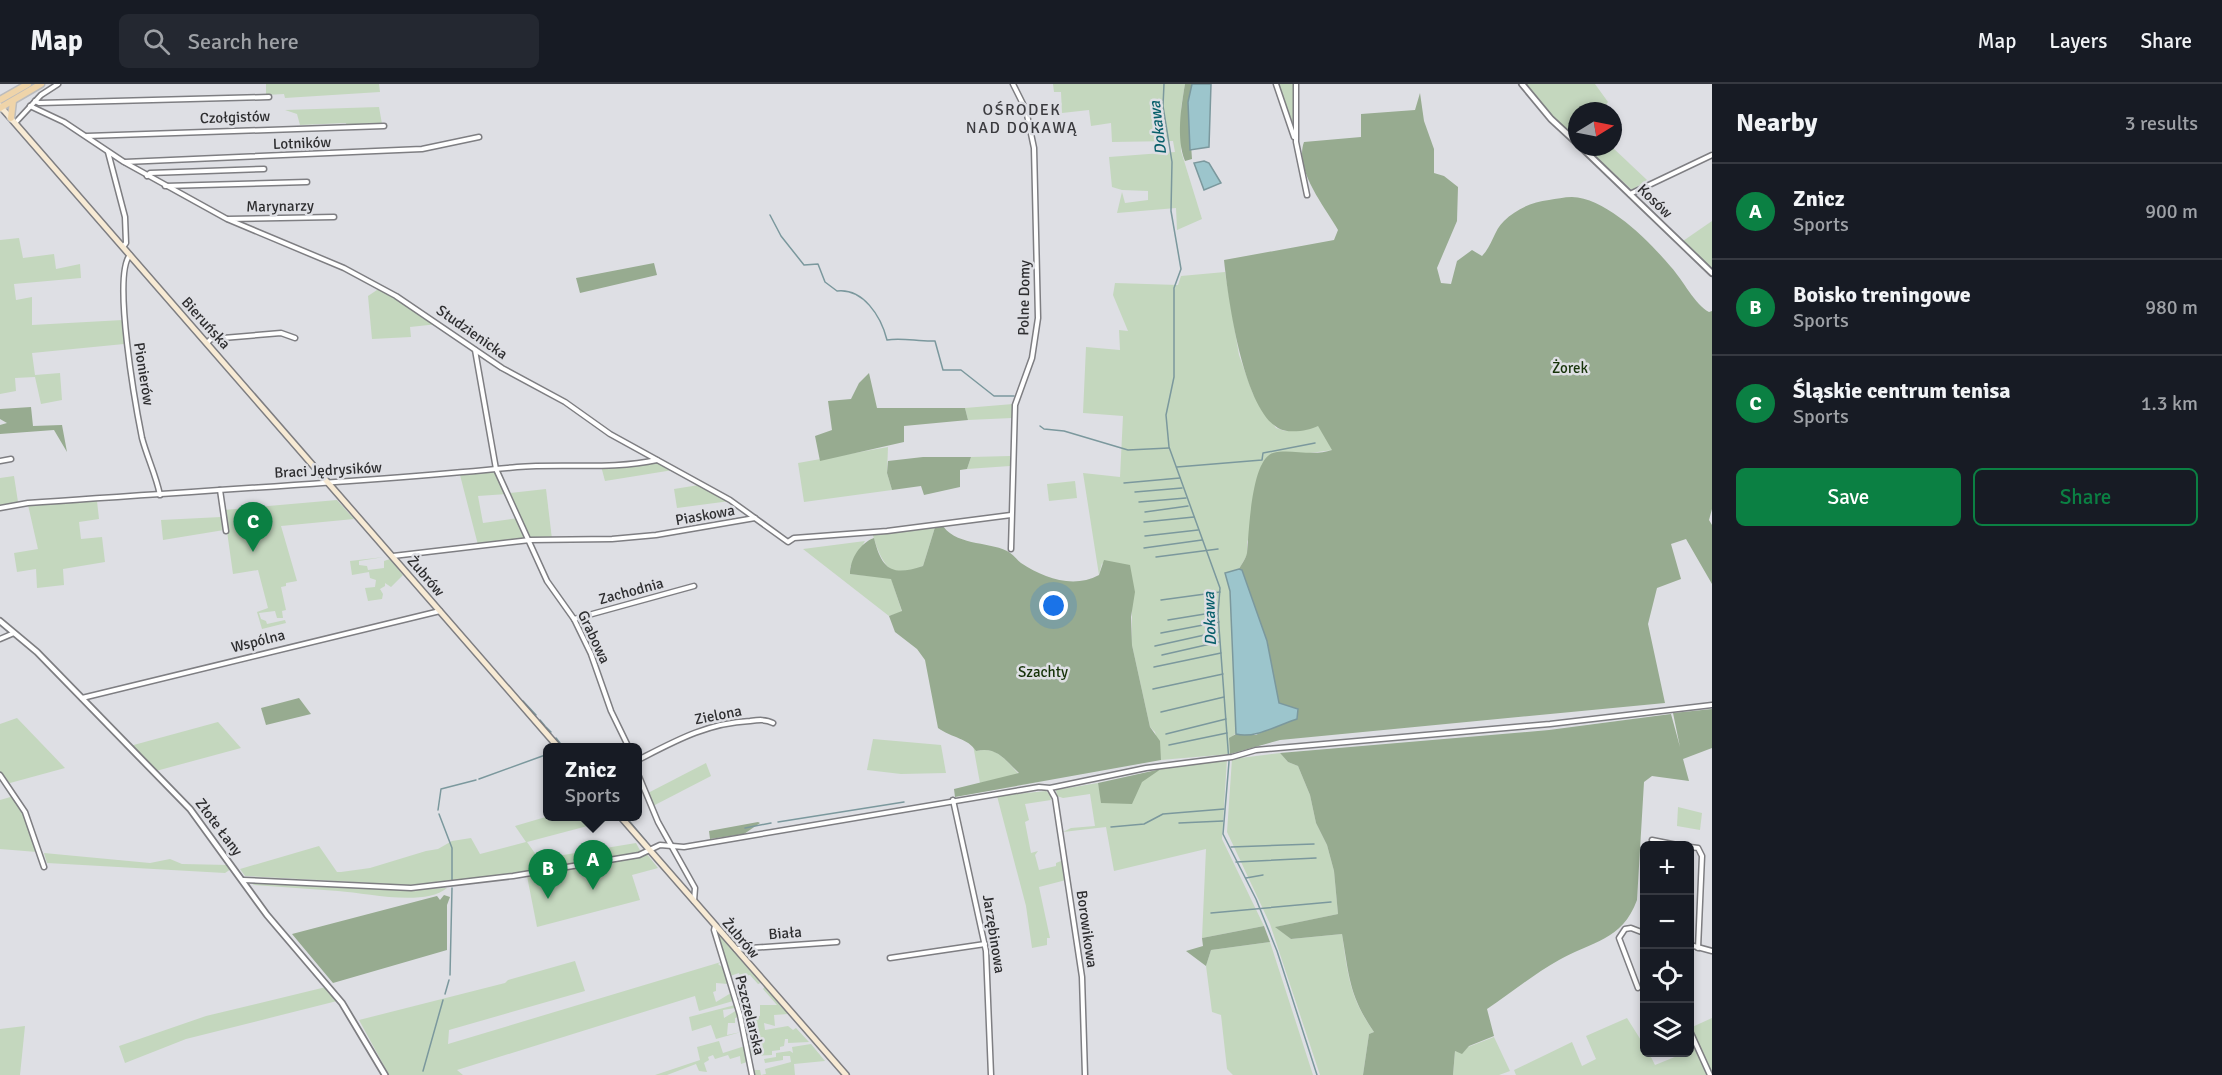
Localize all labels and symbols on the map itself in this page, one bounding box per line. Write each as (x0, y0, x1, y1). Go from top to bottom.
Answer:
water label: Dokawa (1145, 99, 1171, 156)
district label: OŚRODEK NAD DOKAWĄ (966, 100, 1078, 138)
north arrow (1568, 102, 1622, 156)
street label: Czołgistów (199, 107, 271, 127)
street label: Lotników (273, 133, 332, 153)
street label: Kosów (1634, 180, 1676, 222)
street label: Marynarzy (246, 196, 314, 216)
street label: Polne Domy (1014, 260, 1034, 336)
street label: Bieruńska (178, 293, 234, 353)
street label: Studzienicka (433, 301, 511, 363)
street label: Pionierów (130, 341, 158, 407)
park label: Żorek (1552, 359, 1589, 377)
street label: Braci Jędrysików (274, 458, 382, 482)
street label: Piaskowa (674, 501, 736, 529)
pin: C (234, 502, 272, 552)
street label: Żubrów (403, 552, 449, 600)
street label: Zachodnia (597, 574, 665, 608)
your location (1039, 591, 1068, 620)
water label: Dokawa (1199, 591, 1221, 646)
street label: Grabowa (574, 608, 614, 666)
street label: Wspólna (229, 626, 287, 656)
park label: Szachty (1018, 663, 1068, 681)
street label: Zielona (693, 702, 743, 728)
street label: Złote Łany (192, 795, 246, 859)
pin: A (574, 840, 612, 890)
pin: B (528, 850, 568, 899)
street label: Borowikowa (1073, 889, 1101, 969)
street label: Jarzębinowa (979, 893, 1009, 975)
street label: Żubrów (718, 914, 764, 962)
street label: Biała (768, 923, 802, 943)
street label: Pszczelarska (731, 973, 769, 1057)

